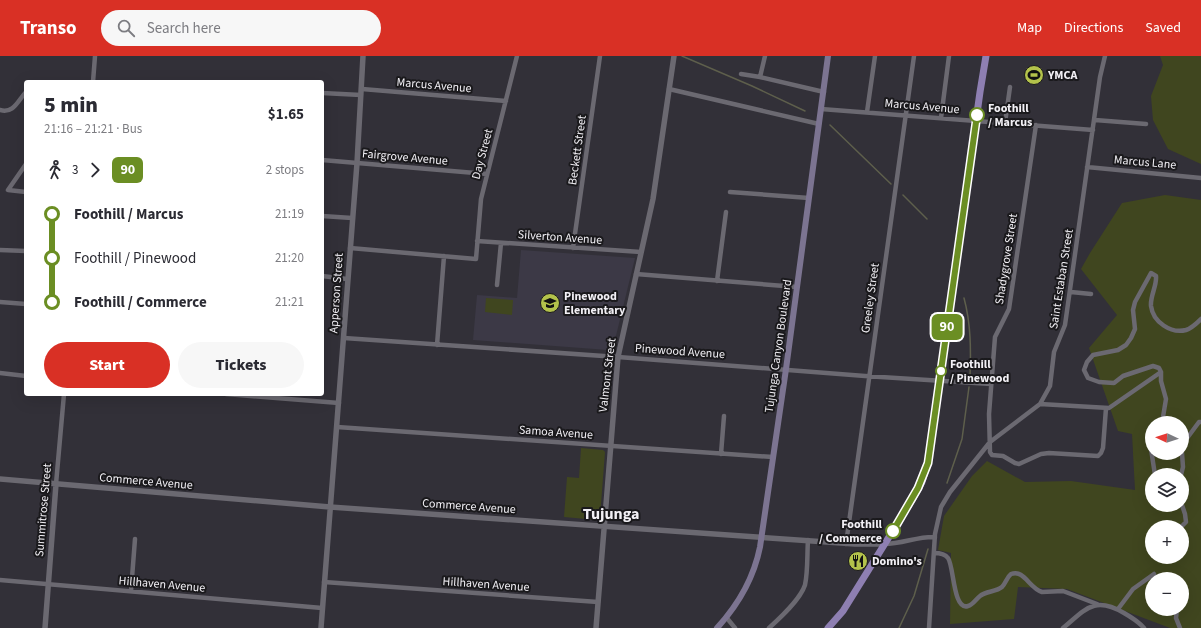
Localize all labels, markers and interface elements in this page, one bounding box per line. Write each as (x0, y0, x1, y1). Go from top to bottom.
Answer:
search box (101, 10, 381, 46)
text: Transo (20, 15, 77, 42)
icon: search (115, 17, 137, 39)
text: Search here (147, 18, 221, 39)
text: Map (1017, 18, 1042, 38)
text: Directions (1064, 18, 1123, 38)
text: Saved (1145, 18, 1181, 38)
sports icon: YMCA (1023, 64, 1045, 86)
place label: YMCA (1047, 67, 1077, 84)
street label: Marcus Avenue (396, 74, 472, 97)
text: 5 min (44, 89, 98, 121)
street label: Marcus Avenue (884, 95, 960, 118)
place label: Foothill / Marcus (988, 100, 1032, 131)
text: $1.65 (268, 104, 304, 125)
marker: Foothill / Marcus (969, 107, 985, 123)
street label: Beckett Street (564, 114, 591, 186)
text: 21:16 – 21:21 · Bus (44, 120, 142, 138)
street label: Day Street (468, 127, 497, 181)
street label: Fairgrove Avenue (361, 145, 449, 170)
street label: Marcus Lane (1113, 151, 1177, 174)
icon: walk (44, 159, 66, 181)
icon: forward (84, 159, 106, 181)
text: 90 (120, 160, 135, 180)
text: 3 (72, 161, 78, 179)
text: 2 stops (266, 161, 304, 179)
text: Foothill / Marcus (74, 204, 183, 225)
text: 21:19 (275, 205, 304, 223)
street label: Shadygrove Street (991, 212, 1022, 306)
street label: Silverton Avenue (517, 226, 603, 249)
street label: Saint Estaban Street (1045, 228, 1078, 330)
text: Foothill / Pinewood (74, 248, 196, 269)
text: 21:20 (275, 249, 304, 267)
street label: Apperson Street (325, 252, 348, 334)
street label: Greeley Street (857, 262, 884, 334)
street label: Tujunga Canyon Boulevard (761, 278, 796, 414)
place label: Pinewood Elementary (564, 288, 626, 319)
text: Foothill / Commerce (74, 292, 207, 313)
school or university icon: Pinewood Elementary (539, 292, 561, 314)
text: 21:21 (275, 293, 304, 311)
line badge: 90 (929, 314, 965, 340)
text: 90 (940, 317, 954, 337)
street label: Valmont Street (595, 337, 620, 413)
street label: Pinewood Avenue (634, 340, 725, 363)
button: Start (44, 342, 170, 388)
button: Tickets (178, 342, 304, 388)
place label: Foothill / Pinewood (950, 356, 1009, 387)
marker: Foothill / Pinewood (935, 365, 947, 377)
north arrow (1145, 416, 1189, 460)
map controls (1145, 416, 1189, 616)
street label: Samoa Avenue (518, 421, 594, 444)
street label: Summitrose Street (31, 463, 56, 558)
button: layers (1145, 468, 1189, 512)
street label: Commerce Avenue (98, 469, 193, 494)
street label: Commerce Avenue (422, 495, 516, 518)
district label: Tujunga (583, 503, 639, 525)
place label: Foothill / Commerce (819, 516, 883, 547)
button: + (1145, 520, 1189, 564)
marker: Foothill / Commerce (885, 523, 901, 539)
restaurant icon: Domino's (847, 550, 869, 572)
place label: Domino's (872, 553, 922, 570)
street label: Hillhaven Avenue (118, 572, 206, 597)
button: − (1145, 572, 1189, 616)
street label: Hillhaven Avenue (442, 573, 530, 596)

